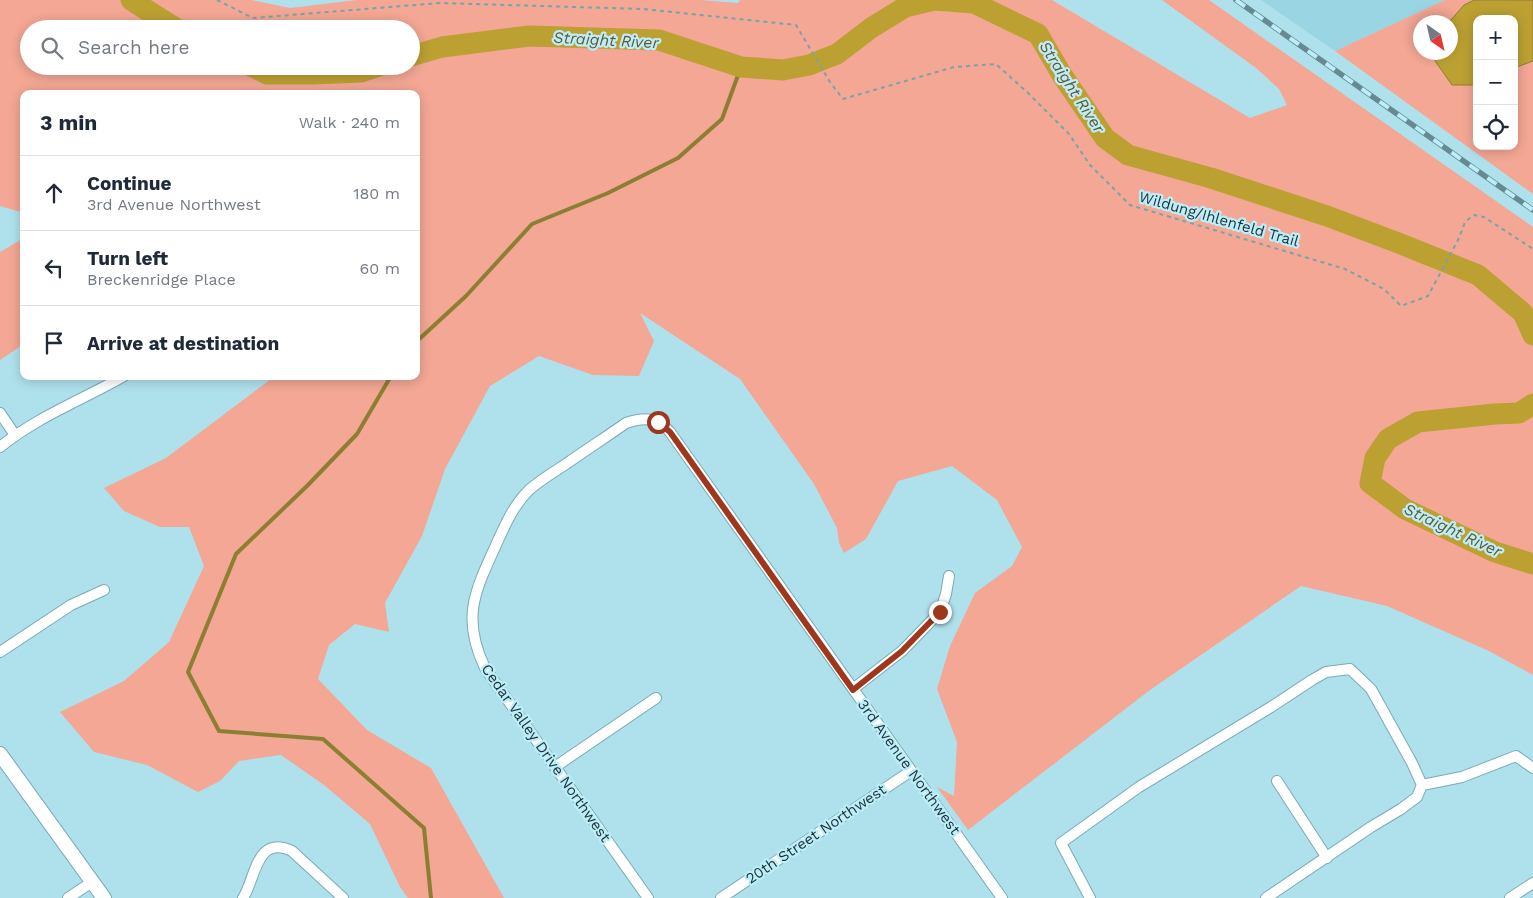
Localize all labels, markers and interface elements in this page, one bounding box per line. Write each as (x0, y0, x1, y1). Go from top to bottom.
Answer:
north arrow (1413, 15, 1458, 60)
map controls (1473, 15, 1518, 150)
button: + (1473, 15, 1518, 60)
search box (20, 20, 420, 75)
water label: Straight River (553, 28, 660, 52)
icon: search (38, 34, 66, 62)
text: Search here (78, 36, 189, 59)
water label: Straight River (1035, 38, 1109, 137)
button: − (1473, 60, 1518, 105)
button: locate (1473, 105, 1518, 150)
text: 3 min (40, 110, 97, 135)
text: Walk · 240 m (299, 113, 400, 132)
text: Continue (87, 172, 171, 195)
icon: ahead (40, 179, 68, 207)
text: 180 m (353, 184, 400, 203)
street label: Wildung/Ihlenfeld Trail (1137, 188, 1301, 251)
text: 3rd Avenue Northwest (87, 195, 261, 214)
text: Turn left (87, 247, 168, 270)
icon: left (40, 254, 68, 282)
text: 60 m (360, 259, 400, 278)
text: Breckenridge Place (87, 270, 236, 289)
icon: arrive (40, 329, 68, 357)
text: Arrive at destination (87, 332, 279, 355)
route start (647, 411, 670, 434)
water label: Straight River (1401, 499, 1506, 561)
route end (929, 601, 952, 624)
street label: Cedar Valley Drive Northwest (478, 661, 615, 846)
street label: 3rd Avenue Northwest (854, 696, 965, 839)
street label: 20th Street Northwest (742, 780, 890, 888)

